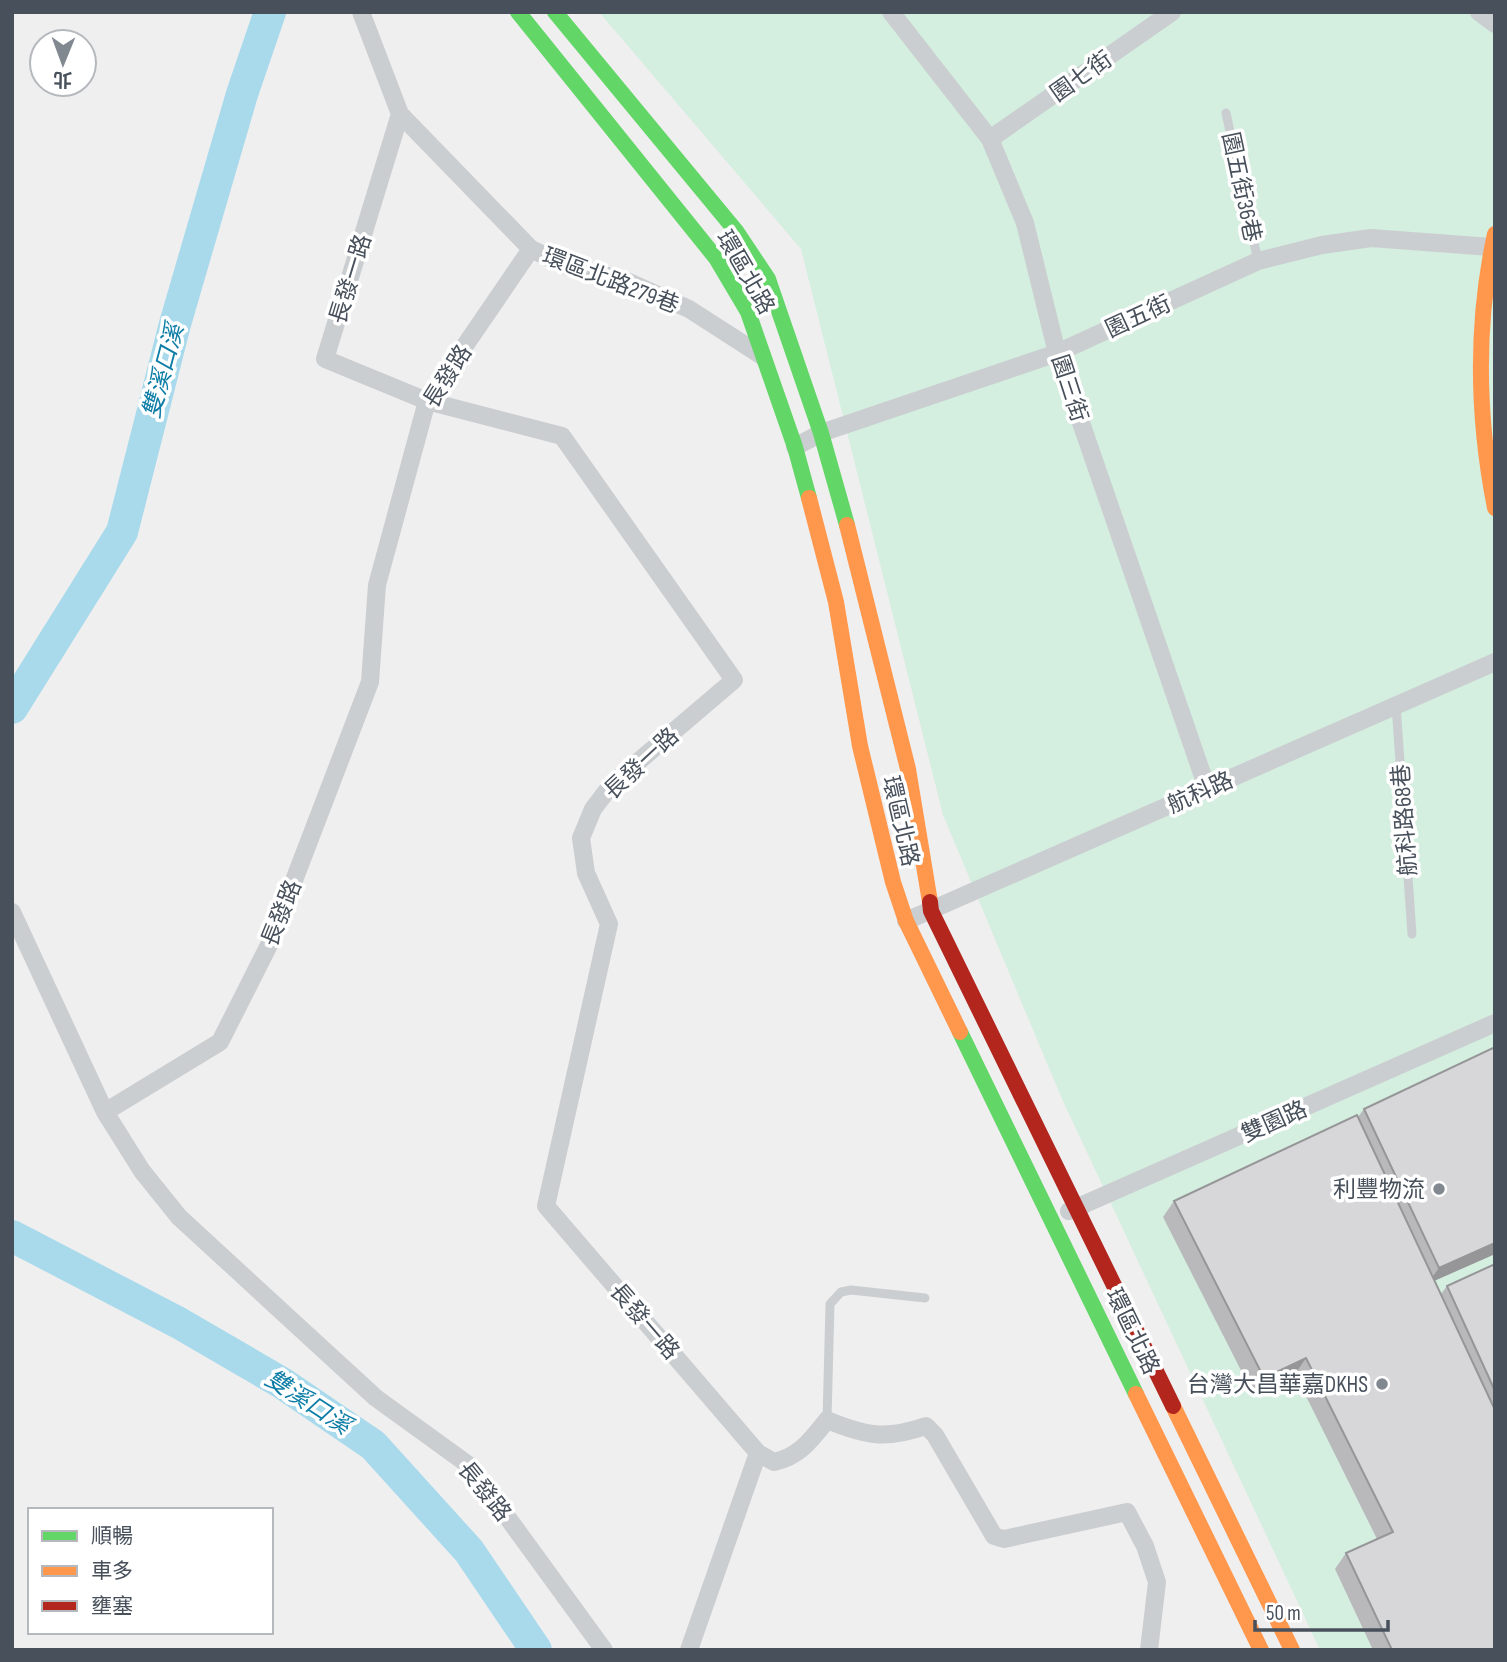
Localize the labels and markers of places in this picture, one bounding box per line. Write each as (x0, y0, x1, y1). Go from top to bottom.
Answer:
place label: 利豐物流 (1333, 1176, 1425, 1204)
marker: 利豐物流 (1431, 1181, 1447, 1197)
place label: 台灣大昌華嘉DKHS (1187, 1371, 1368, 1399)
marker: 台灣大昌華嘉DKHS (1374, 1376, 1390, 1392)

